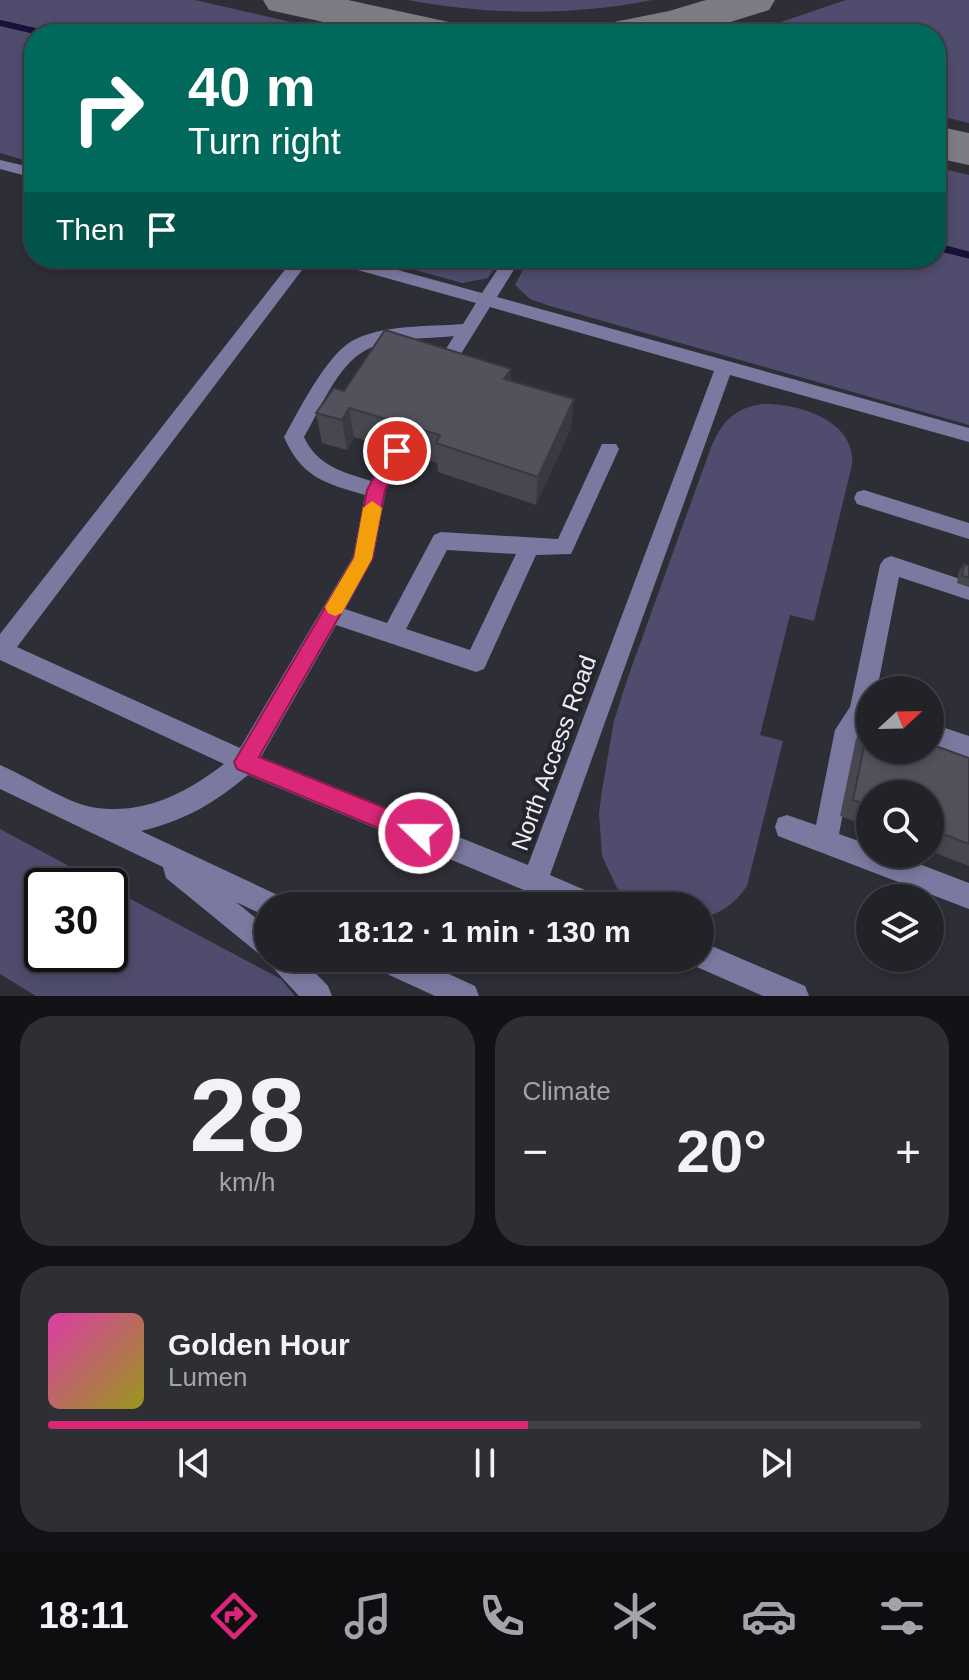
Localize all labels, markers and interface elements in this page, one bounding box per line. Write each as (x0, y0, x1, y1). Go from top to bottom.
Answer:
text: 40 m (188, 55, 316, 118)
icon: right (56, 56, 160, 160)
text: Turn right (188, 121, 341, 162)
icon: arrive (140, 208, 184, 252)
text: Then (56, 213, 124, 246)
pin (363, 417, 431, 485)
icon: arrive (375, 429, 419, 473)
street label: North Access Road (506, 652, 601, 854)
north arrow (856, 676, 944, 764)
map controls (856, 676, 944, 972)
button: search (856, 780, 944, 868)
position arrow (377, 791, 461, 875)
speed limit sign: 30 (24, 868, 128, 972)
button: layers (856, 884, 944, 972)
text: 18:12 · 1 min · 130 m (337, 915, 631, 948)
text: 28 (189, 1057, 305, 1173)
text: Climate (523, 1076, 611, 1106)
text: 20° (676, 1118, 767, 1185)
text: − (523, 1127, 548, 1176)
text: + (895, 1127, 921, 1176)
text: km/h (219, 1167, 275, 1197)
text: Golden Hour (168, 1328, 350, 1361)
text: Lumen (168, 1362, 248, 1392)
icon: previous (172, 1441, 216, 1485)
icon: pause (463, 1441, 507, 1485)
icon: next (754, 1441, 798, 1485)
icon: directions (206, 1588, 262, 1644)
icon: music (340, 1588, 396, 1644)
icon: phone (474, 1588, 530, 1644)
icon: climate (607, 1588, 663, 1644)
icon: car (741, 1588, 797, 1644)
icon: filters (874, 1588, 930, 1644)
text: 18:11 (39, 1595, 129, 1636)

